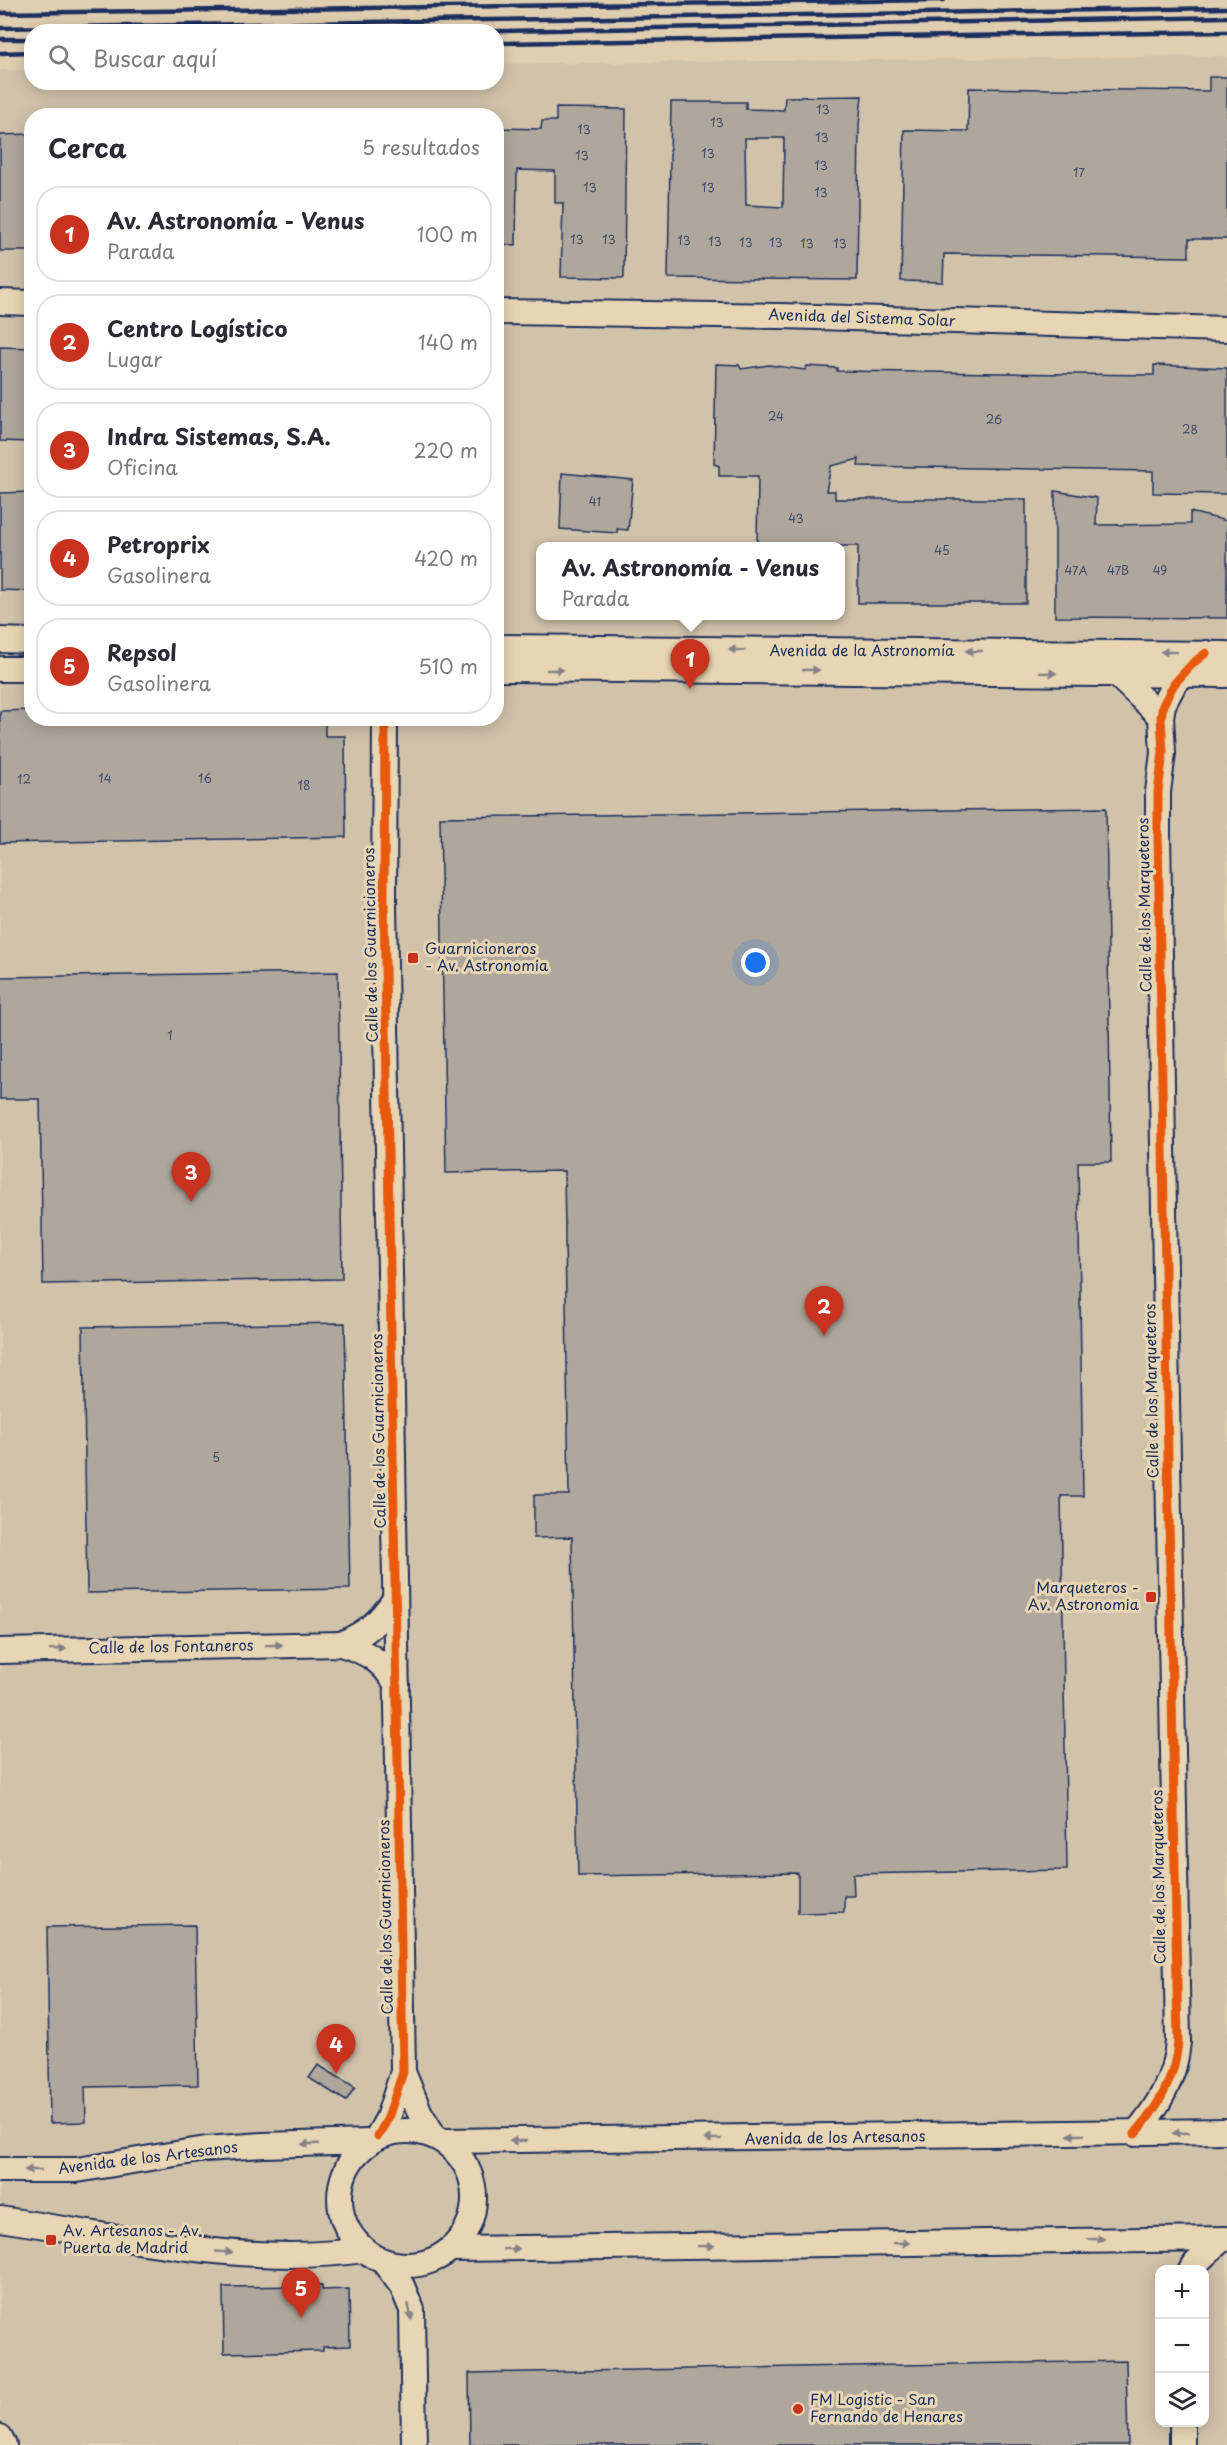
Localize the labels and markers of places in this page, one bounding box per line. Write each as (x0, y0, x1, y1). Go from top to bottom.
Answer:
pin: 1 (670, 640, 710, 689)
place label: Guarnicioneros - Av. Astronomia (425, 936, 549, 976)
marker: Guarnicioneros - Av. Astronomia (406, 951, 420, 965)
pin: 3 (172, 1152, 210, 1202)
pin: 2 (804, 1286, 844, 1336)
place label: Marqueteros - Av. Astronomia (1028, 1575, 1140, 1615)
marker: Marqueteros - Av. Astronomia (1144, 1590, 1158, 1604)
pin: 4 (316, 2024, 356, 2074)
place label: Av. Artesanos - Av. Puerta de Madrid (63, 2218, 202, 2258)
marker: Av. Artesanos - Av. Puerta de Madrid (44, 2233, 58, 2247)
pin: 5 (282, 2268, 320, 2318)
place label: FM Logistic - San Fernando de Henares (810, 2387, 963, 2427)
marker: FM Logistic - San Fernando de Henares (791, 2402, 805, 2416)

